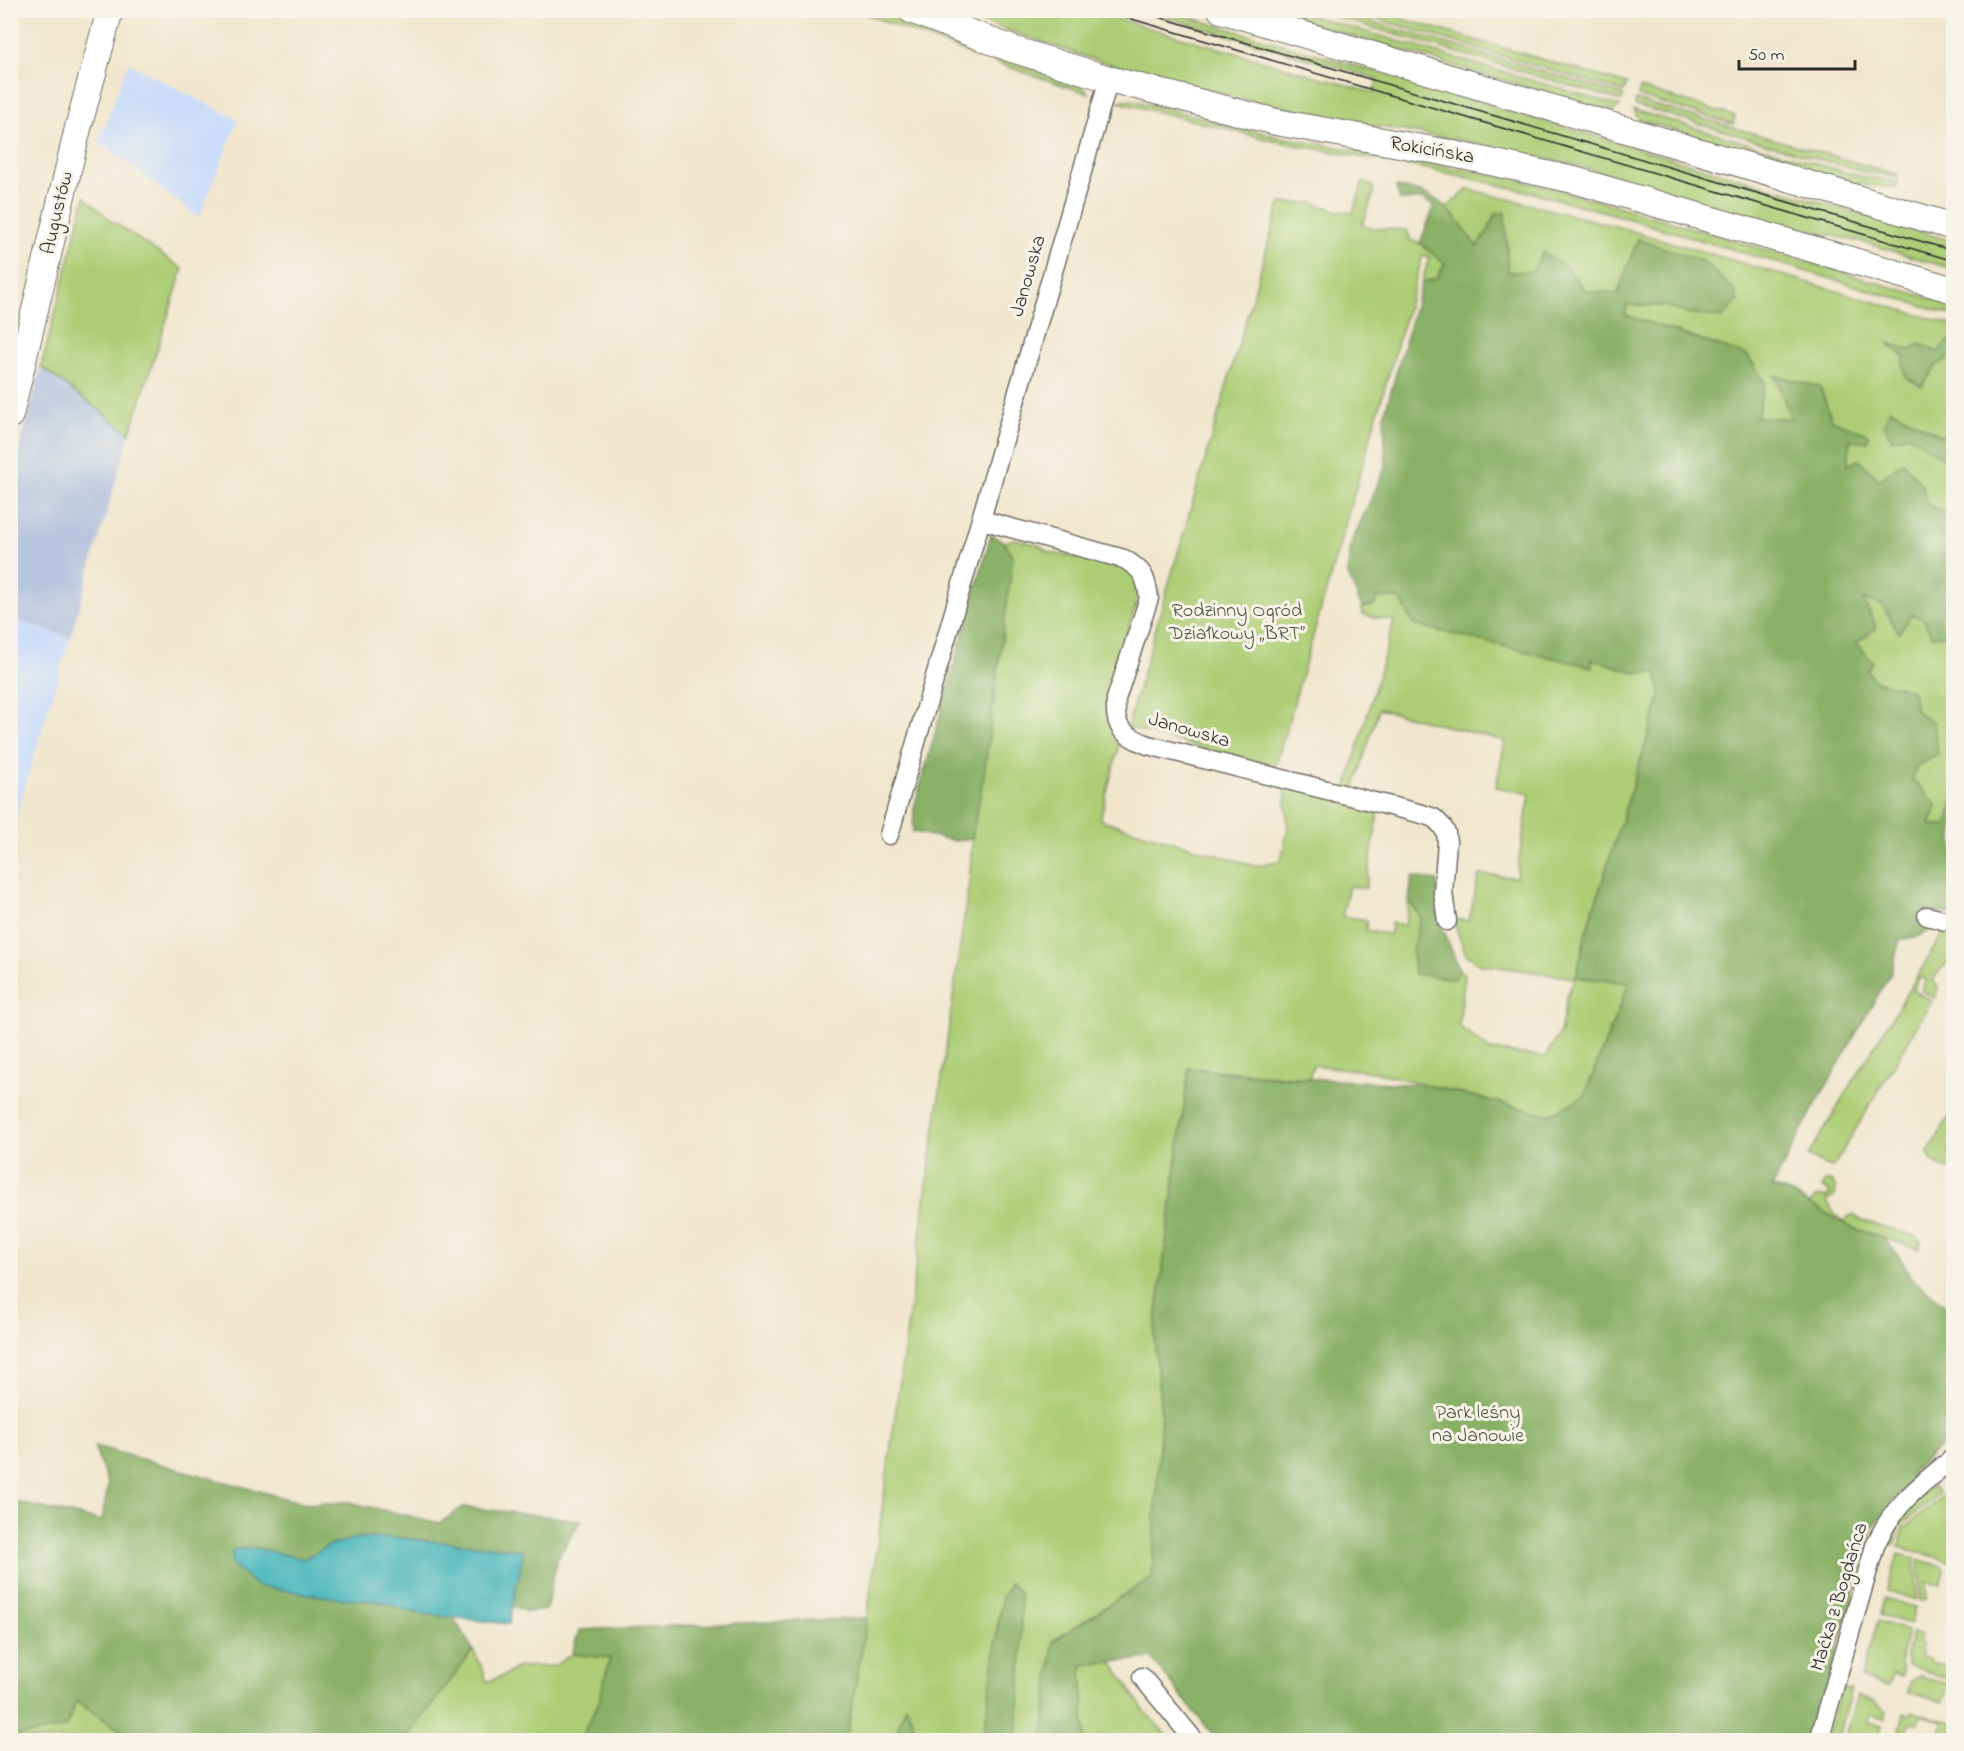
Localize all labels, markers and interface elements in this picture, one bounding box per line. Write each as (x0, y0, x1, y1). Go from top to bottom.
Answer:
scale bar (1739, 33, 1854, 71)
text: 50 m (1748, 43, 1785, 69)
street label: Rokicińska (1387, 129, 1477, 173)
street label: Augustów (34, 169, 83, 258)
street label: Janowska (1004, 232, 1054, 320)
park label: Rodzinny Ogród Działkowy „BRT” (1168, 597, 1305, 649)
street label: Janowska (1145, 706, 1233, 756)
park label: Park leśny na Janowie (1432, 1399, 1524, 1451)
street label: Maćka z Bogdańca (1804, 1519, 1877, 1675)

